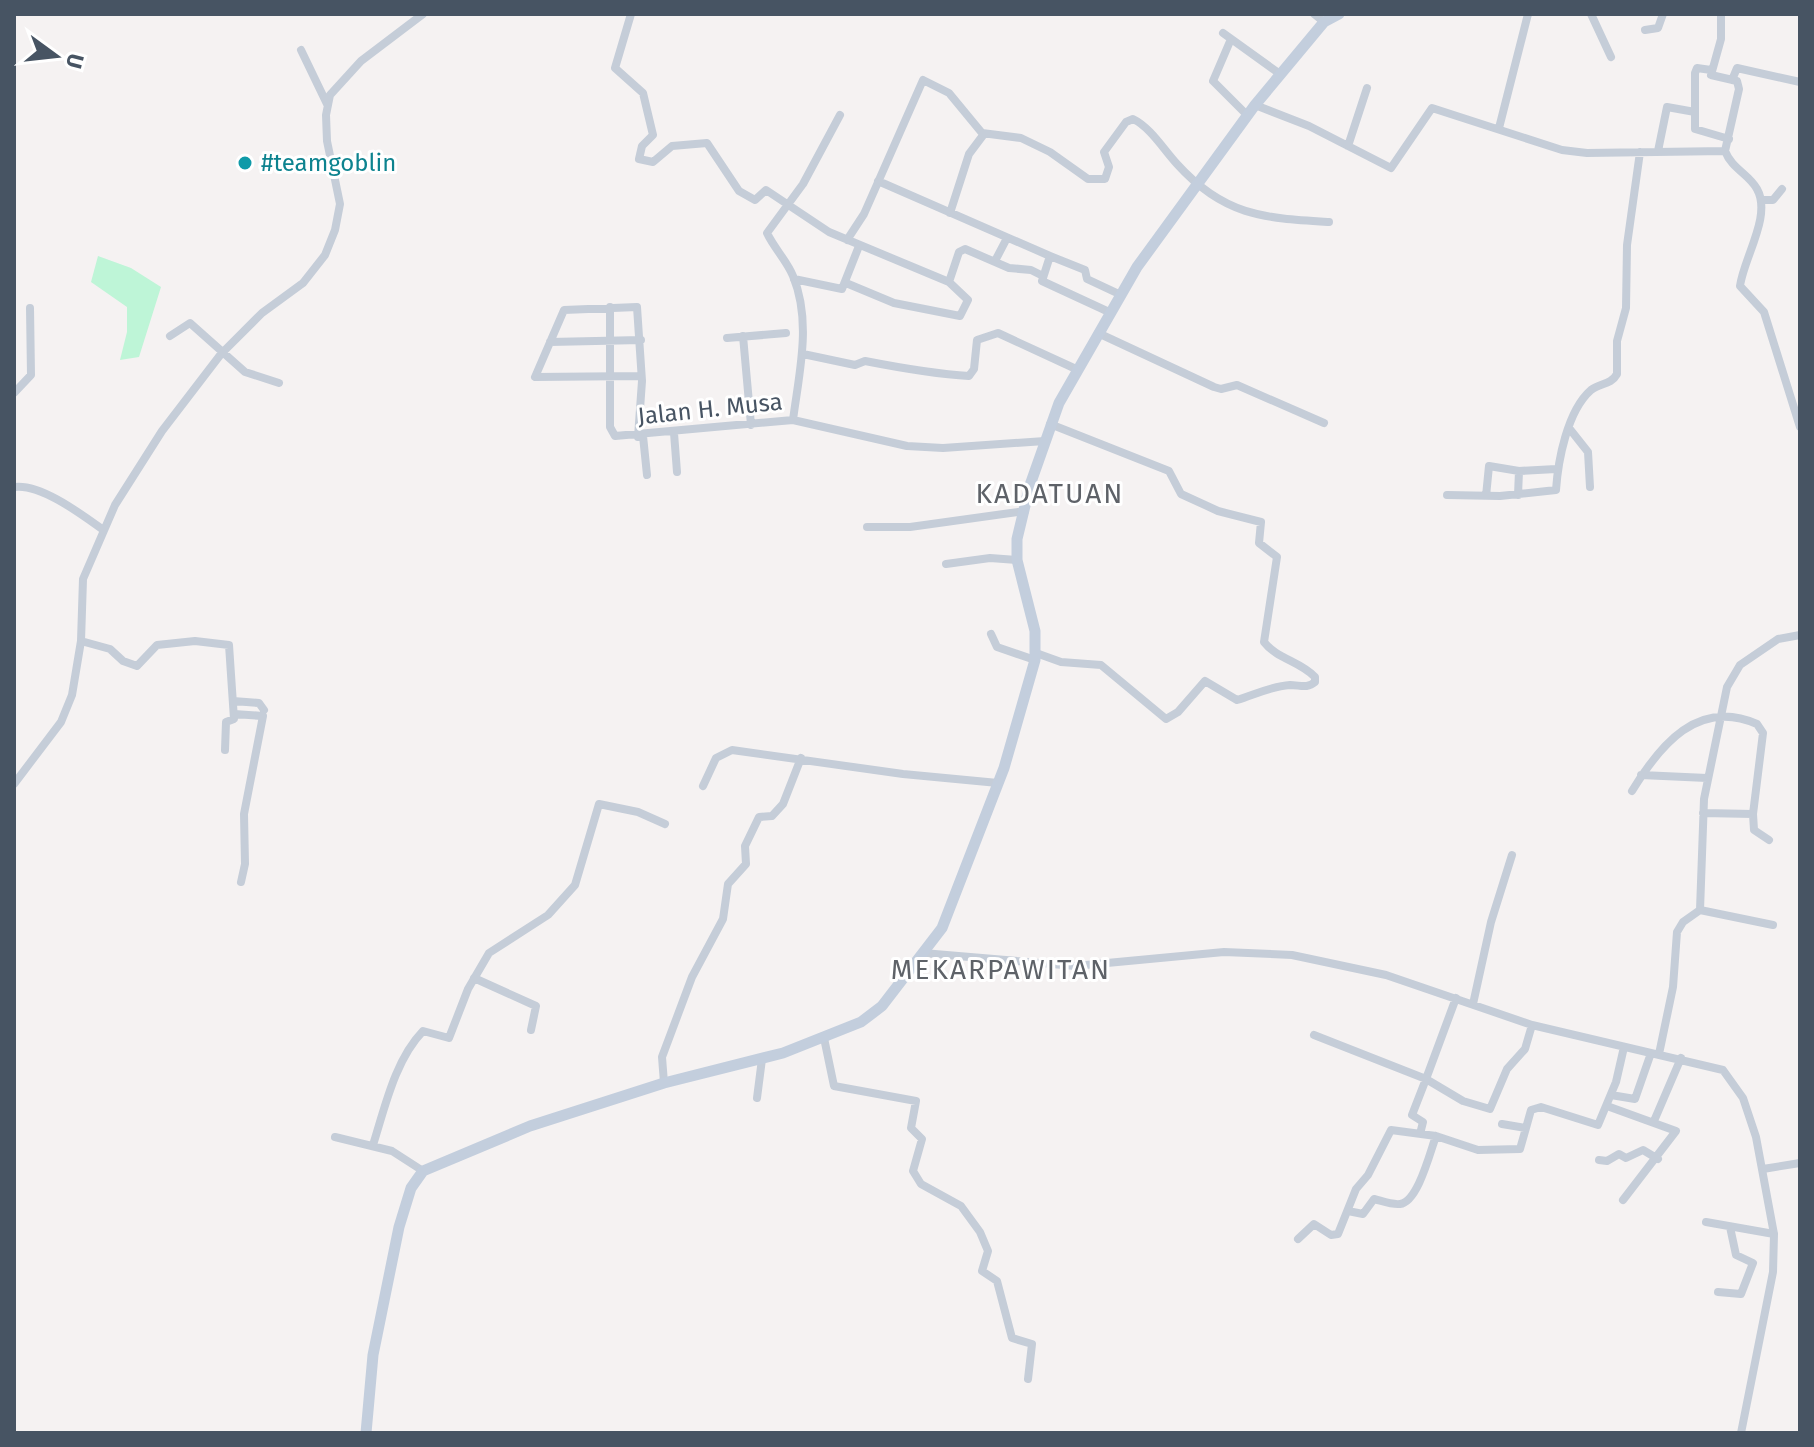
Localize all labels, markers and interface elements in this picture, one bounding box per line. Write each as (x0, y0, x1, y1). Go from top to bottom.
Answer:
north arrow (16, 16, 96, 96)
text: U (60, 51, 90, 71)
place label: #teamgoblin (261, 149, 396, 177)
marker: #teamgoblin (236, 154, 254, 172)
street label: Jalan H. Musa (636, 387, 784, 431)
district label: KADATUAN (976, 477, 1124, 510)
district label: MEKARPAWITAN (891, 953, 1111, 986)

